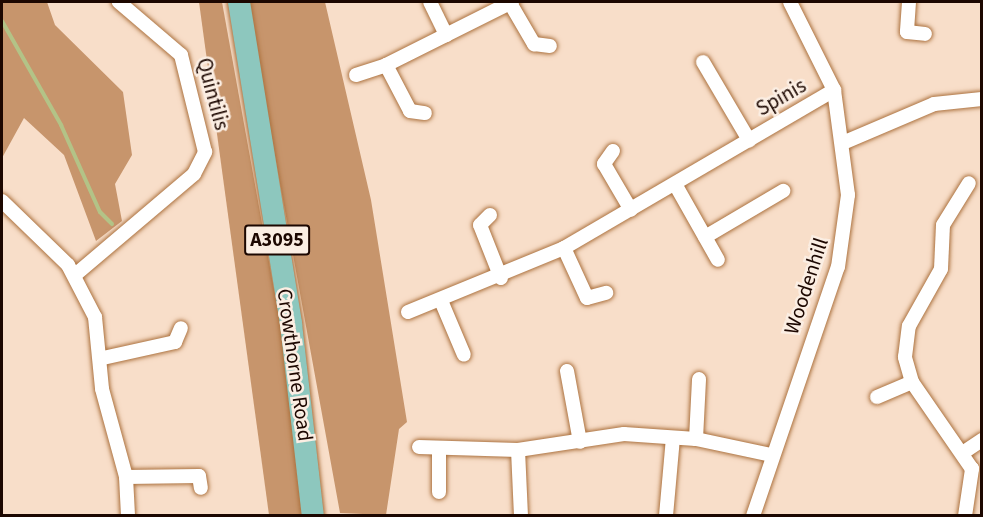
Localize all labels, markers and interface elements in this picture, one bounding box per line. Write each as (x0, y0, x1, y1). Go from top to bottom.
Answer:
street label: Quintilis (191, 55, 235, 133)
street label: Spinis (752, 73, 810, 121)
road number: A3095 (244, 223, 310, 257)
street label: Woodenhill (779, 234, 833, 338)
street label: Crowthorne Road (272, 287, 318, 443)

